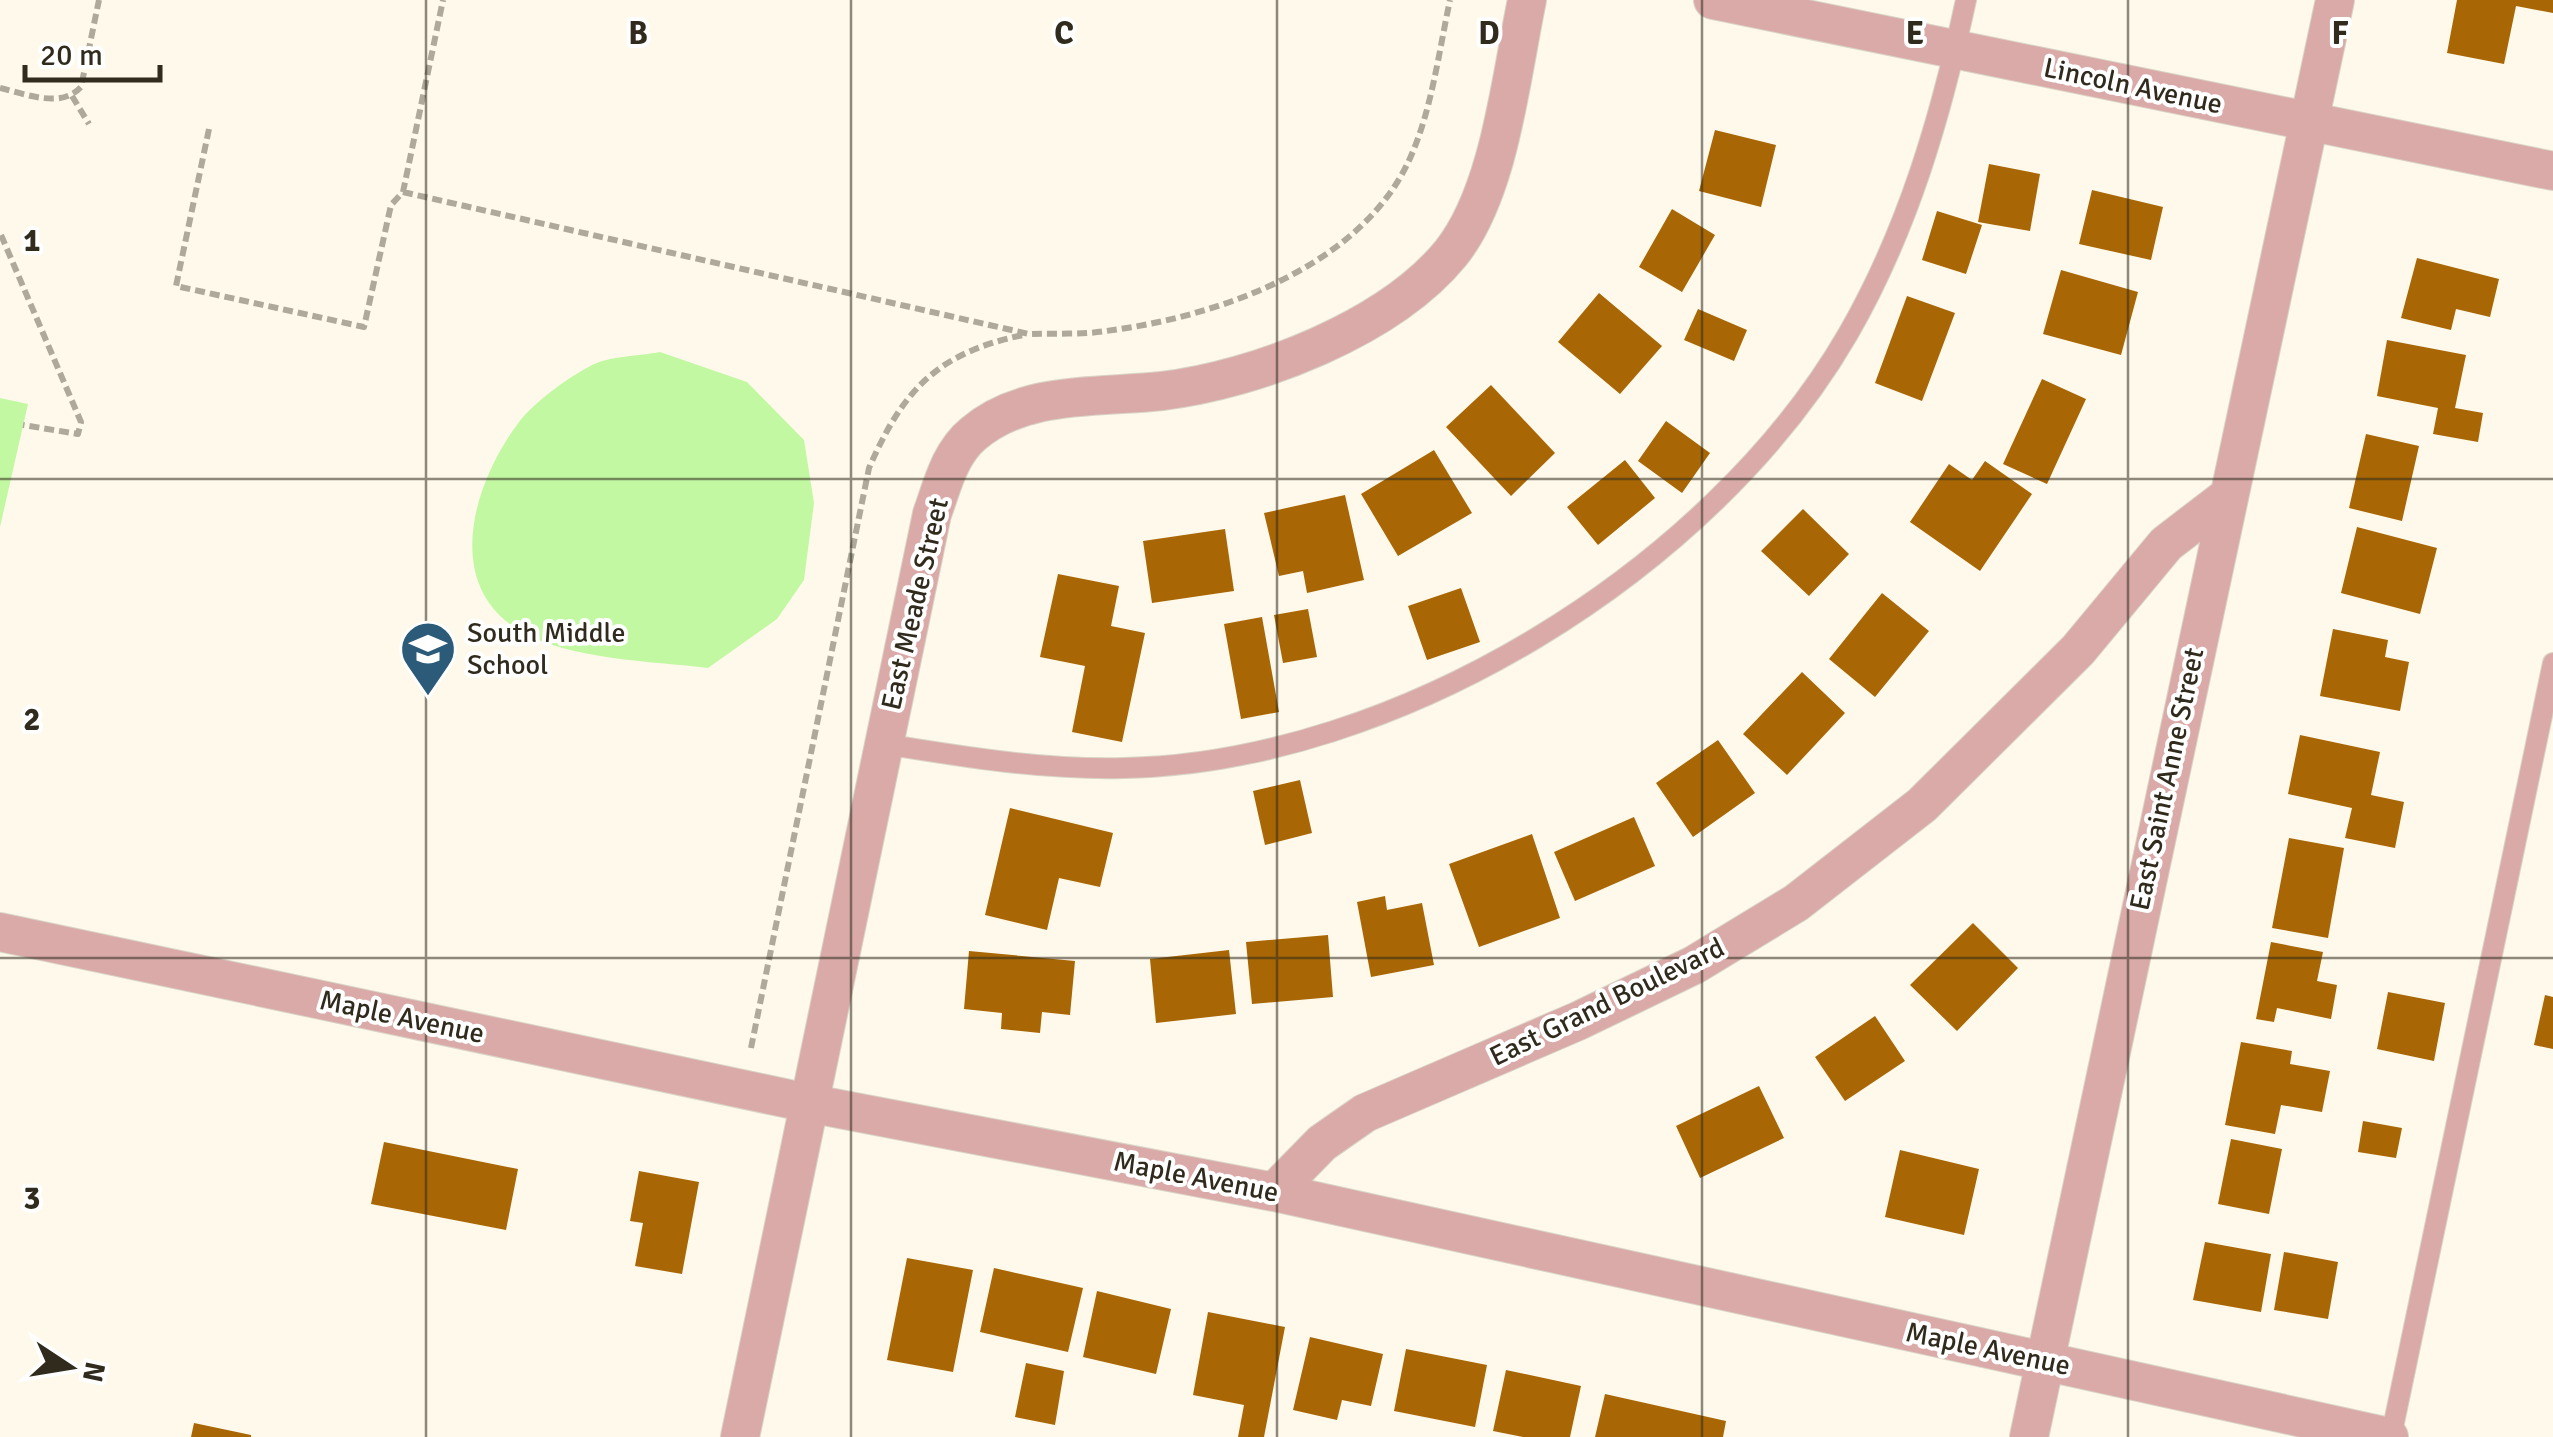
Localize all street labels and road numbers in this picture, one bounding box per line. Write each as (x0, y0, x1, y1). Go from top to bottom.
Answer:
street label: Lincoln Avenue (2041, 50, 2225, 122)
street label: East Meade Street (874, 494, 956, 713)
street label: East Saint Anne Street (2123, 644, 2211, 913)
street label: East Grand Boulevard (1484, 930, 1730, 1074)
street label: Maple Avenue (317, 983, 487, 1051)
street label: Maple Avenue (1111, 1144, 1281, 1210)
street label: Maple Avenue (1903, 1315, 2073, 1383)

